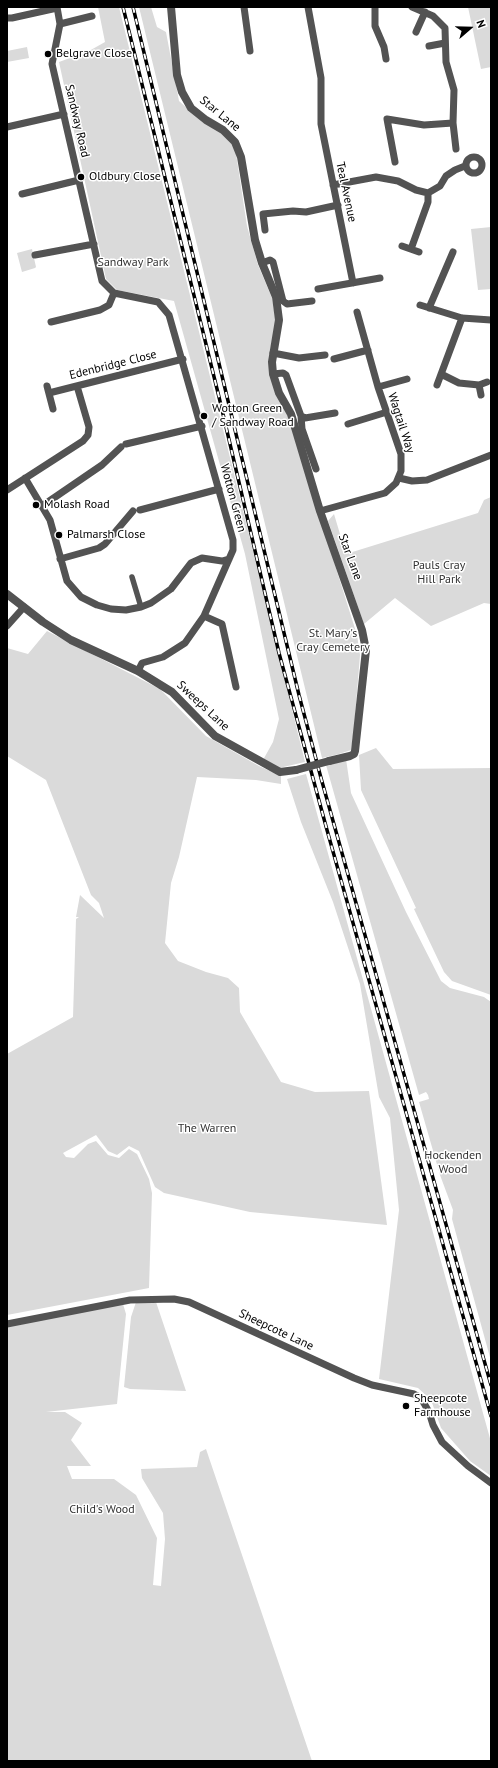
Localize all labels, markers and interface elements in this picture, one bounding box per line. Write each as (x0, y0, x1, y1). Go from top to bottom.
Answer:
north arrow (450, 8, 490, 48)
text: N (473, 18, 489, 30)
place label: Belgrave Close (56, 47, 132, 61)
marker: Belgrave Close (43, 49, 53, 59)
street label: Sandway Road (62, 83, 92, 159)
street label: Star Lane (197, 93, 243, 135)
street label: Teal Avenue (333, 160, 359, 224)
place label: Oldbury Close (89, 170, 161, 184)
marker: Oldbury Close (76, 172, 86, 182)
park label: Sandway Park (98, 256, 168, 270)
street label: Edenbridge Close (68, 347, 158, 383)
street label: Wagtail Way (384, 391, 418, 455)
place label: Wotton Green / Sandway Road (212, 402, 294, 430)
marker: Wotton Green / Sandway Road (199, 411, 209, 421)
street label: Wotton Green (217, 462, 249, 534)
place label: Molash Road (44, 498, 110, 512)
marker: Molash Road (31, 500, 41, 510)
place label: Palmarsh Close (67, 528, 145, 542)
marker: Palmarsh Close (54, 530, 64, 540)
street label: Star Lane (335, 532, 365, 582)
park label: Pauls Cray Hill Park (413, 559, 465, 587)
park label: St. Mary's Cray Cemetery (296, 627, 370, 655)
street label: Sweeps Lane (174, 678, 232, 734)
park label: The Warren (178, 1122, 236, 1136)
park label: Hockenden Wood (424, 1149, 482, 1177)
street label: Sheepcote Lane (236, 1306, 316, 1354)
place label: Sheepcote Farmhouse (414, 1392, 471, 1420)
marker: Sheepcote Farmhouse (401, 1401, 411, 1411)
park label: Child's Wood (69, 1503, 135, 1517)

